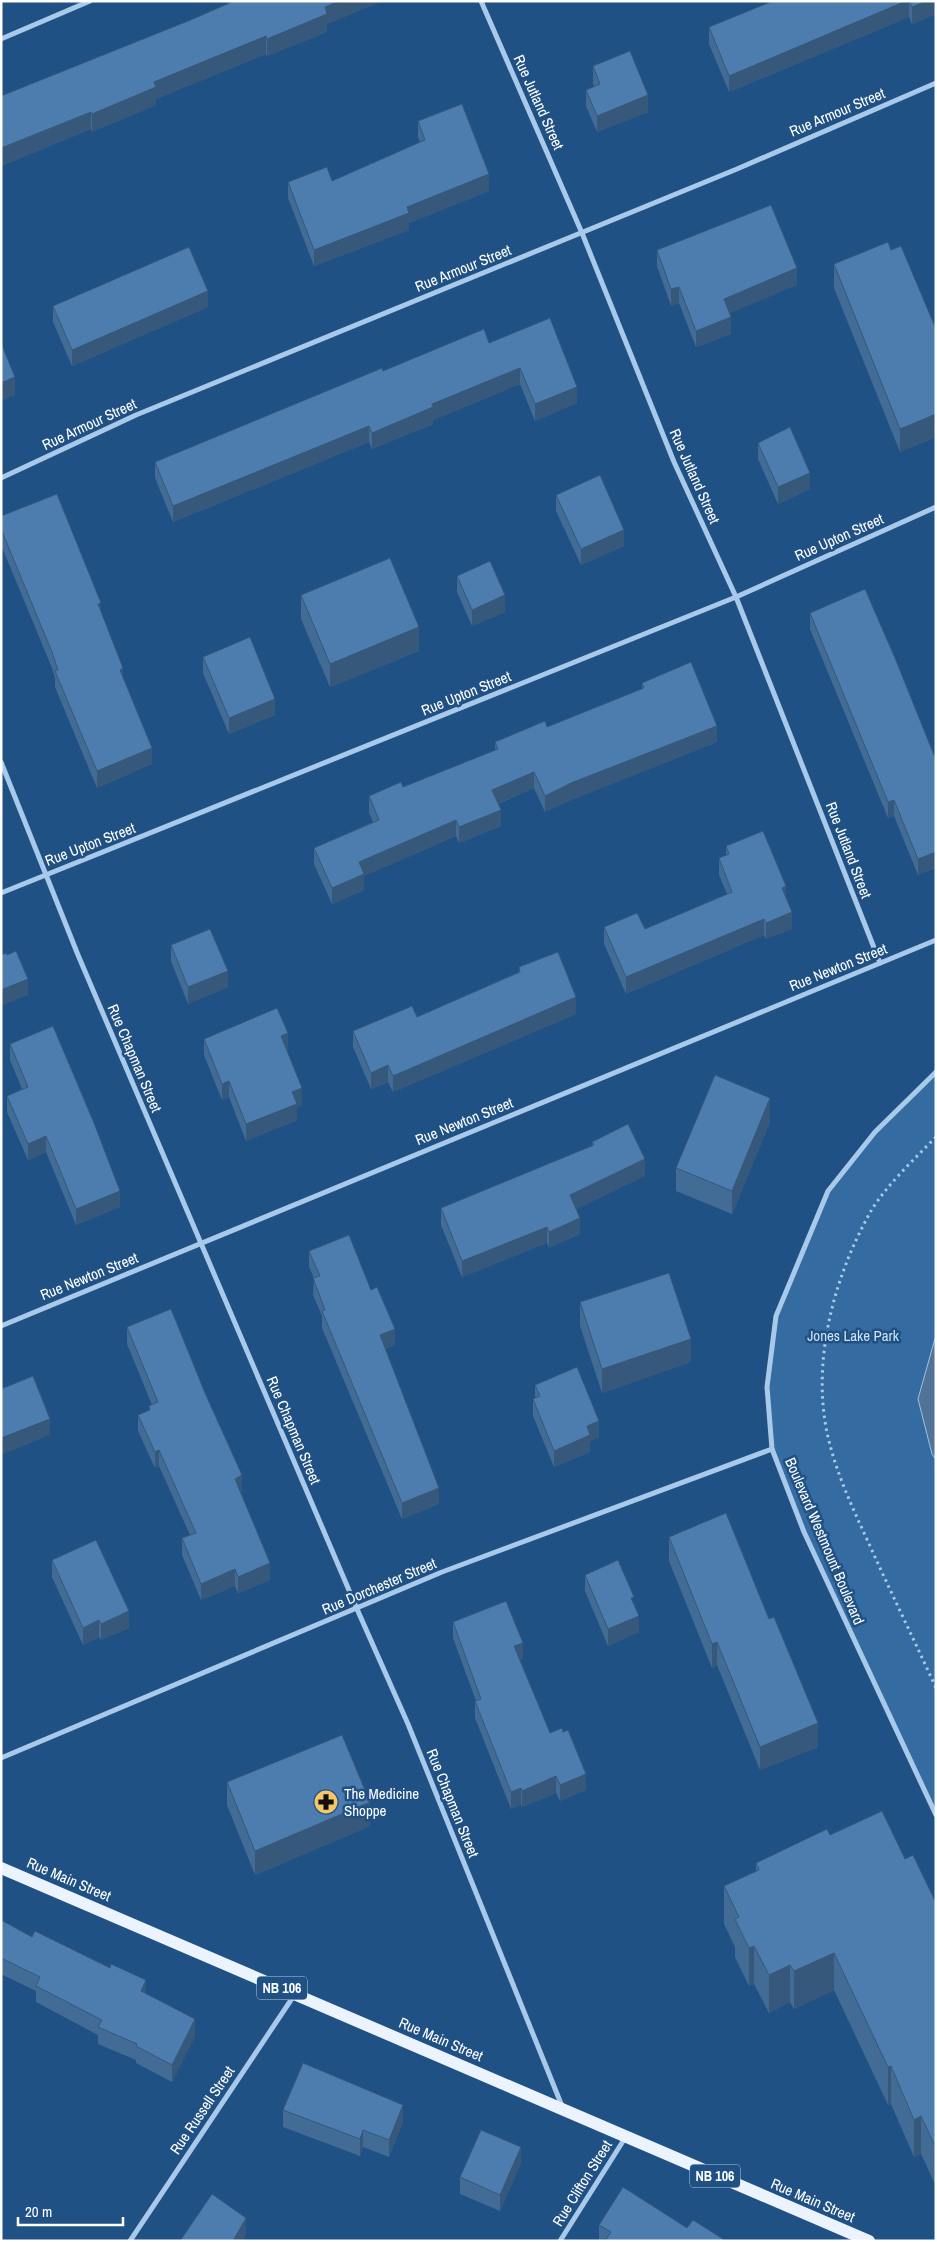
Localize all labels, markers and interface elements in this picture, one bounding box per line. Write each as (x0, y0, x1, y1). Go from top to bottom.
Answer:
street label: Rue Jutland Street (509, 51, 570, 153)
street label: Rue Armour Street (786, 82, 889, 142)
street label: Rue Armour Street (412, 239, 515, 297)
street label: Rue Armour Street (38, 393, 140, 455)
street label: Rue Jutland Street (665, 425, 726, 527)
street label: Rue Upton Street (791, 508, 887, 566)
street label: Rue Upton Street (418, 665, 515, 721)
street label: Rue Jutland Street (821, 799, 877, 902)
street label: Rue Upton Street (42, 817, 139, 871)
street label: Rue Newton Street (786, 938, 891, 996)
street label: Rue Chapman Street (103, 1001, 167, 1116)
street label: Rue Newton Street (412, 1092, 517, 1150)
street label: Rue Newton Street (37, 1247, 142, 1305)
park label: Jones Lake Park (807, 1325, 900, 1346)
street label: Rue Chapman Street (262, 1373, 326, 1488)
street label: Boulevard Westmount Boulevard (780, 1454, 870, 1628)
street label: Rue Dorchester Street (319, 1552, 440, 1620)
street label: Rue Chapman Street (422, 1746, 485, 1861)
place label: The Medicine Shoppe (344, 1783, 419, 1821)
pharmacy icon: The Medicine Shoppe (313, 1789, 339, 1815)
street label: Rue Main Street (24, 1852, 115, 1906)
road number: NB 106 (257, 1976, 307, 2000)
street label: Rue Main Street (396, 2012, 487, 2066)
street label: Rue Russell Street (165, 2061, 240, 2158)
street label: Rue Clifton Street (547, 2135, 617, 2230)
road number: NB 106 (690, 2164, 740, 2188)
street label: Rue Main Street (768, 2173, 859, 2227)
scale bar (18, 2194, 122, 2226)
text: 20 m (25, 2201, 52, 2222)

